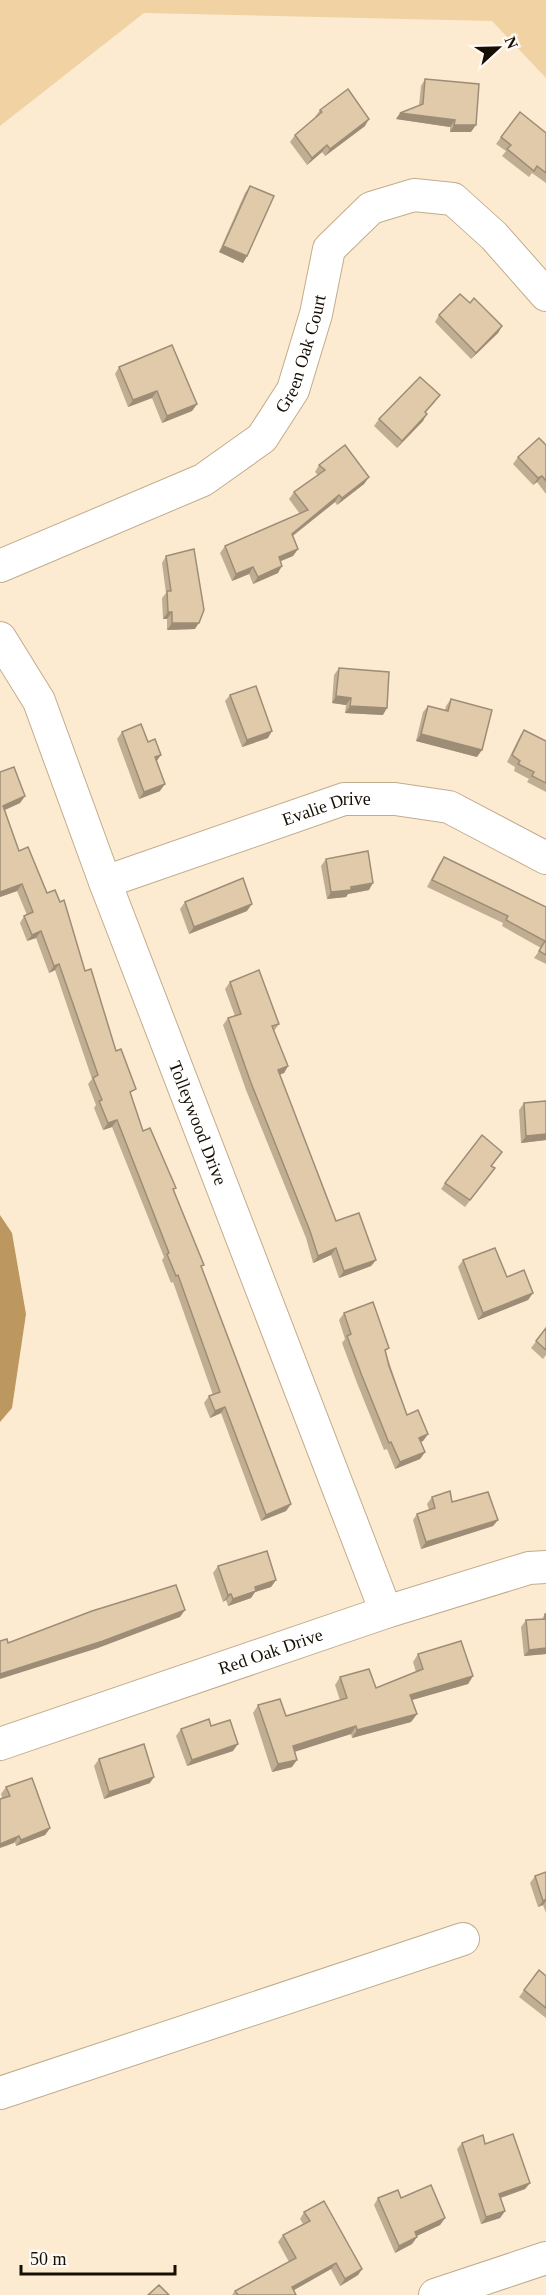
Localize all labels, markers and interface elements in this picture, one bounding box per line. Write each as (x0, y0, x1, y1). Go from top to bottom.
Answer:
north arrow (468, 18, 528, 78)
text: N (501, 34, 522, 52)
street label: Green Oak Court (271, 293, 330, 416)
street label: Evalie Drive (280, 789, 371, 830)
street label: Tolleywood Drive (165, 1058, 231, 1188)
street label: Red Oak Drive (216, 1624, 325, 1679)
scale bar (21, 2238, 176, 2276)
text: 50 m (30, 2249, 67, 2269)

